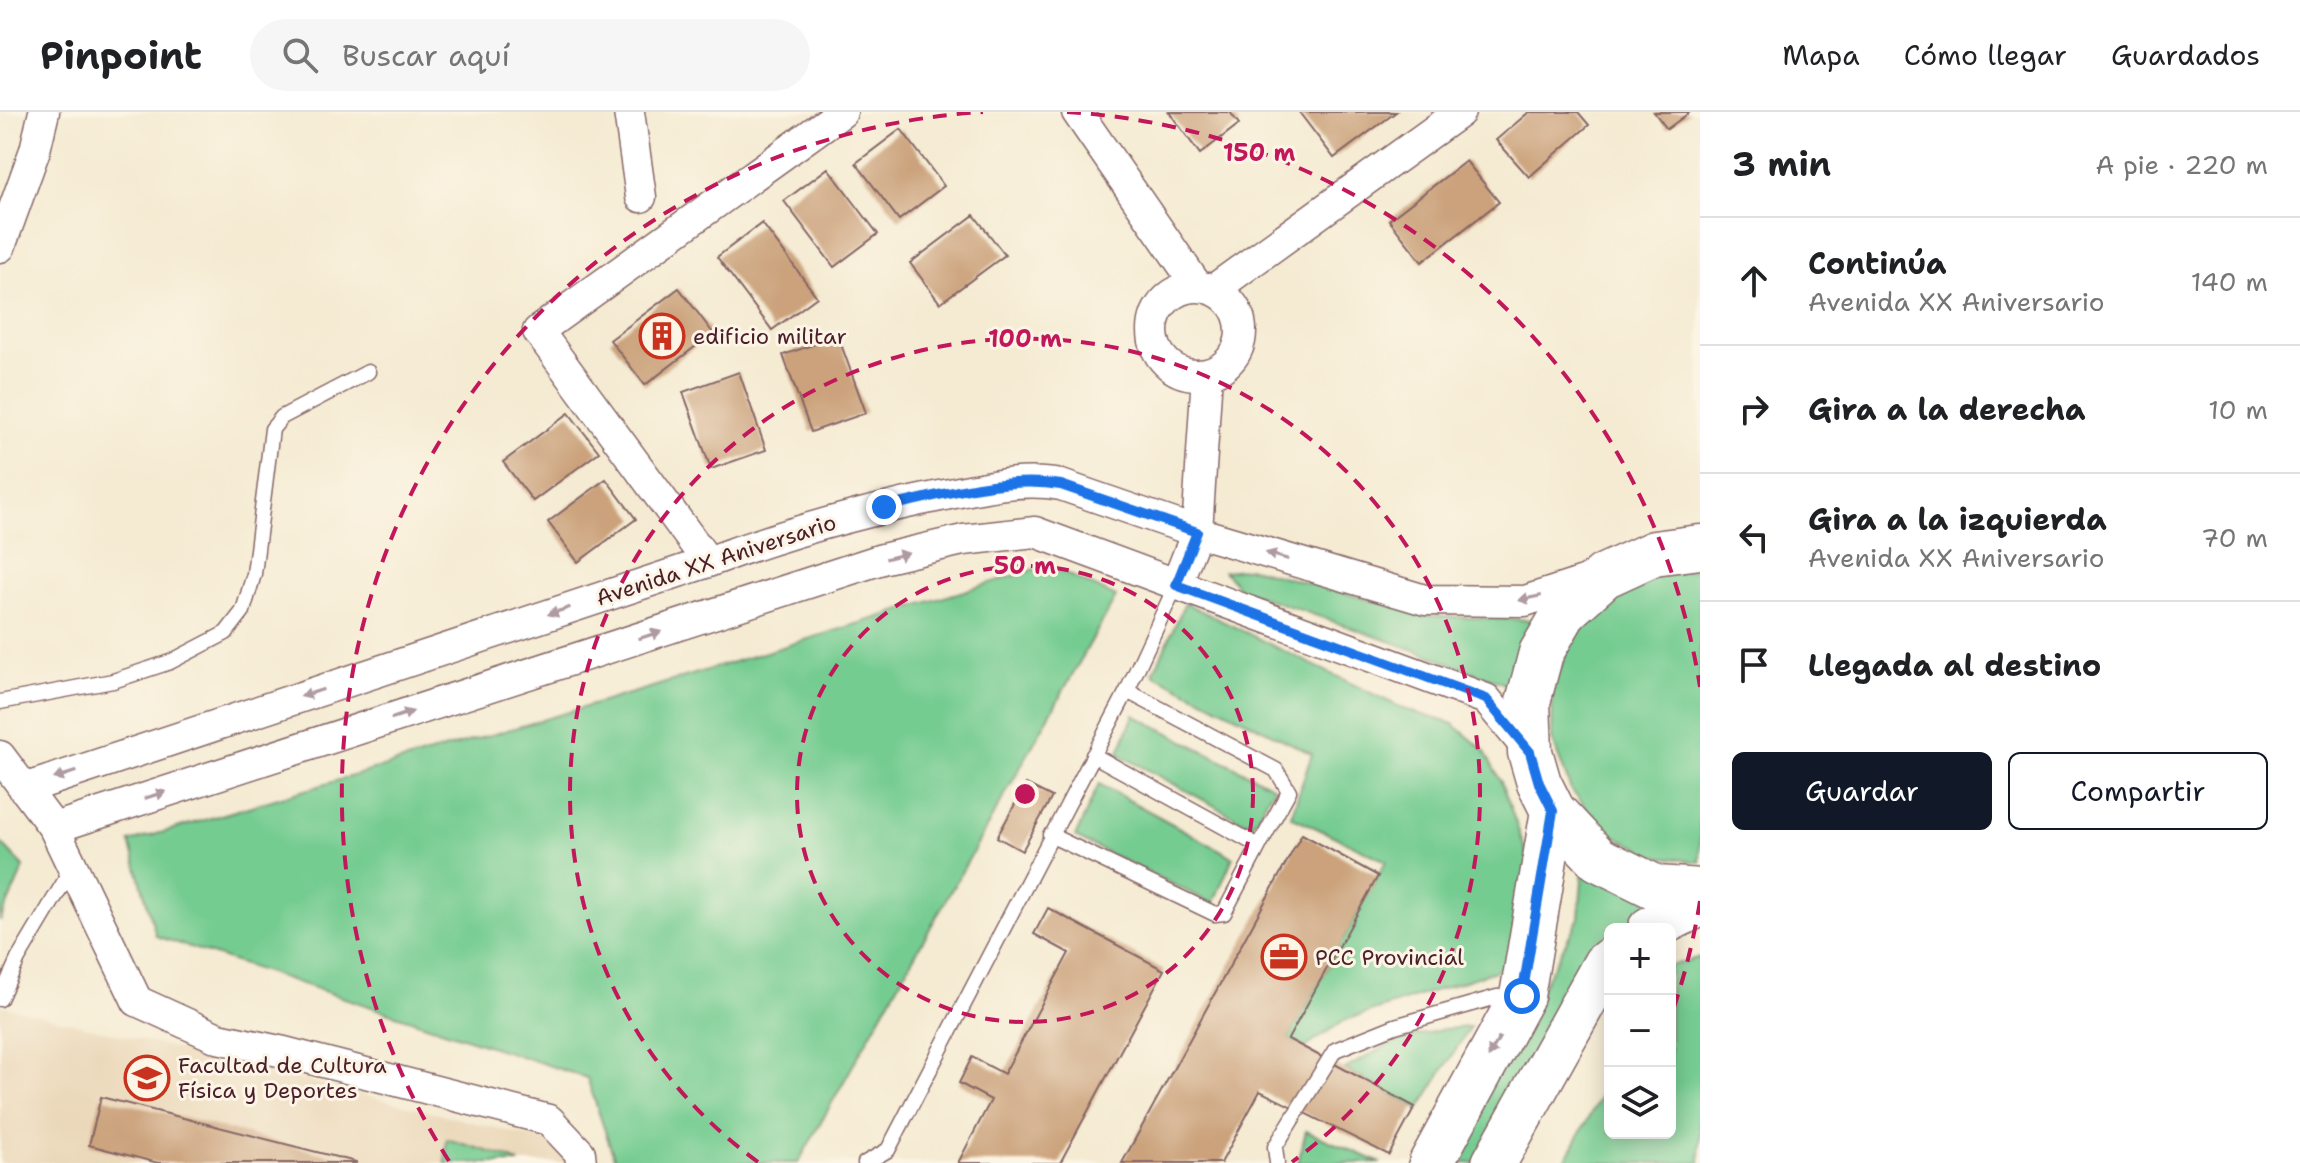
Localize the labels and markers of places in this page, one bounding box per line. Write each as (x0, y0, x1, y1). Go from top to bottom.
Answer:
building icon: edificio militar (638, 312, 686, 360)
place label: edificio militar (693, 322, 847, 351)
centre of rings (1011, 780, 1039, 808)
office icon: PCC Provincial (1260, 933, 1308, 981)
place label: PCC Provincial (1315, 943, 1464, 972)
place label: Facultad de Cultura Física y Deportes (178, 1051, 387, 1105)
school or university icon: Facultad de Cultura Física y Deportes (123, 1054, 171, 1102)

